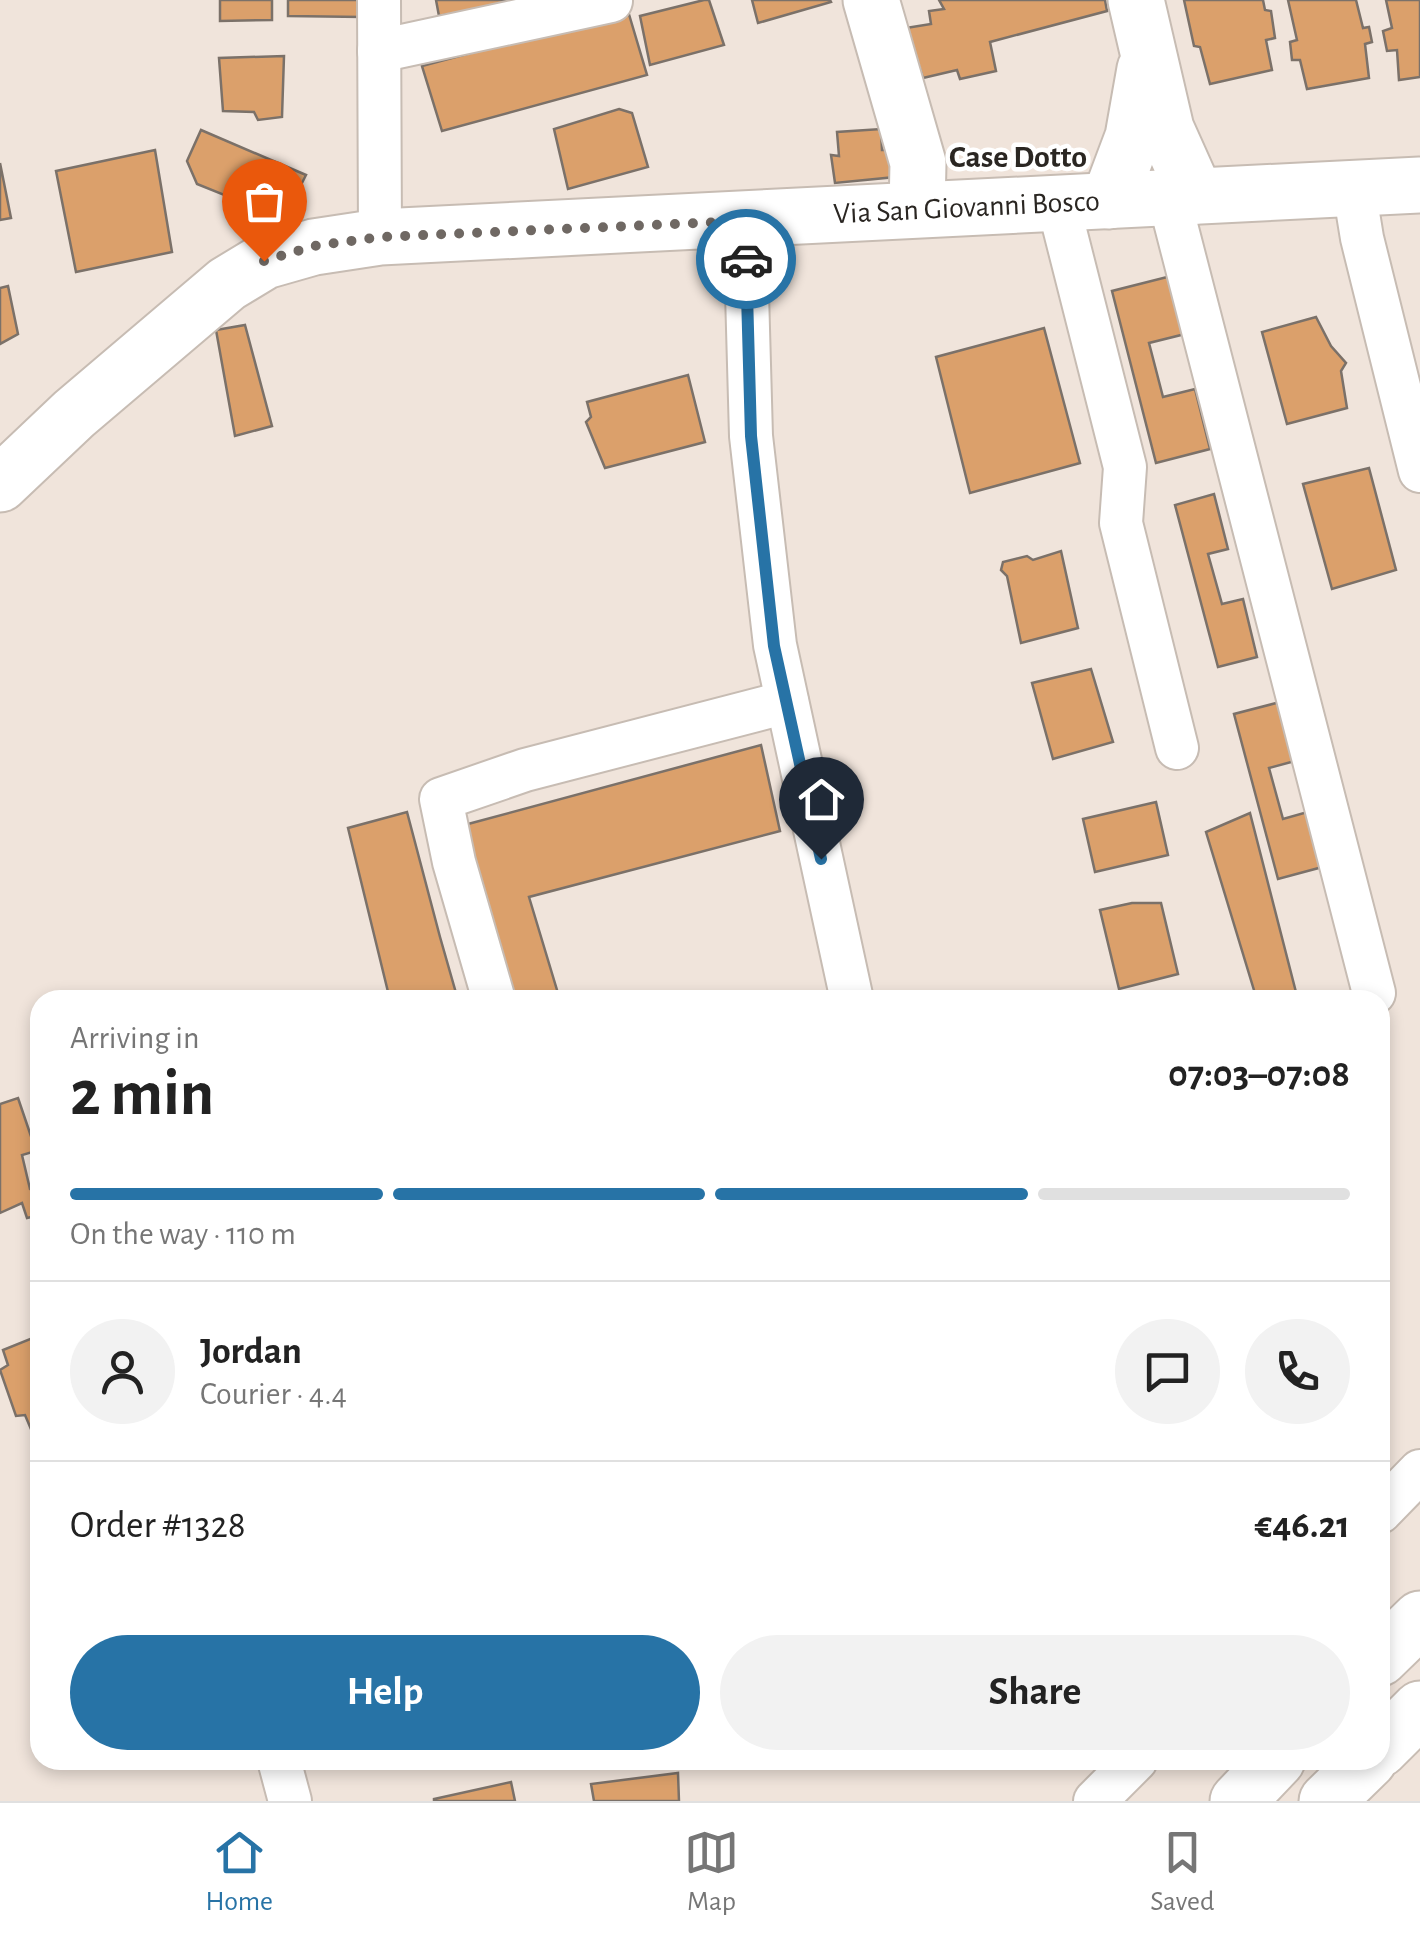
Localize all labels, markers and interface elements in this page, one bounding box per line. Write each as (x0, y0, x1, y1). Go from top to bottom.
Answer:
district label: Case Dotto (949, 141, 1087, 173)
pin (222, 159, 307, 262)
icon: bag (237, 174, 292, 229)
street label: Via San Giovanni Bosco (833, 186, 1100, 229)
courier (696, 209, 796, 309)
icon: car (719, 232, 774, 287)
pin (779, 757, 864, 860)
icon: home (794, 772, 849, 827)
text: Arriving in (70, 1022, 199, 1054)
text: 07:03–07:08 (1168, 1056, 1350, 1094)
text: 2 min (70, 1062, 214, 1127)
text: On the way · 110 m (70, 1218, 296, 1250)
button: person (70, 1319, 175, 1424)
button: chat (1115, 1319, 1220, 1424)
button: phone (1245, 1319, 1350, 1424)
text: Jordan (200, 1333, 302, 1371)
text: Courier · 4.4 (200, 1378, 347, 1410)
text: Order #1328 (70, 1507, 246, 1545)
text: €46.21 (1255, 1507, 1350, 1545)
button: Help (70, 1635, 700, 1750)
button: Share (720, 1635, 1350, 1750)
tab: Home (206, 1825, 273, 1919)
tab: Map (684, 1825, 739, 1919)
tab: Saved (1150, 1825, 1214, 1919)

